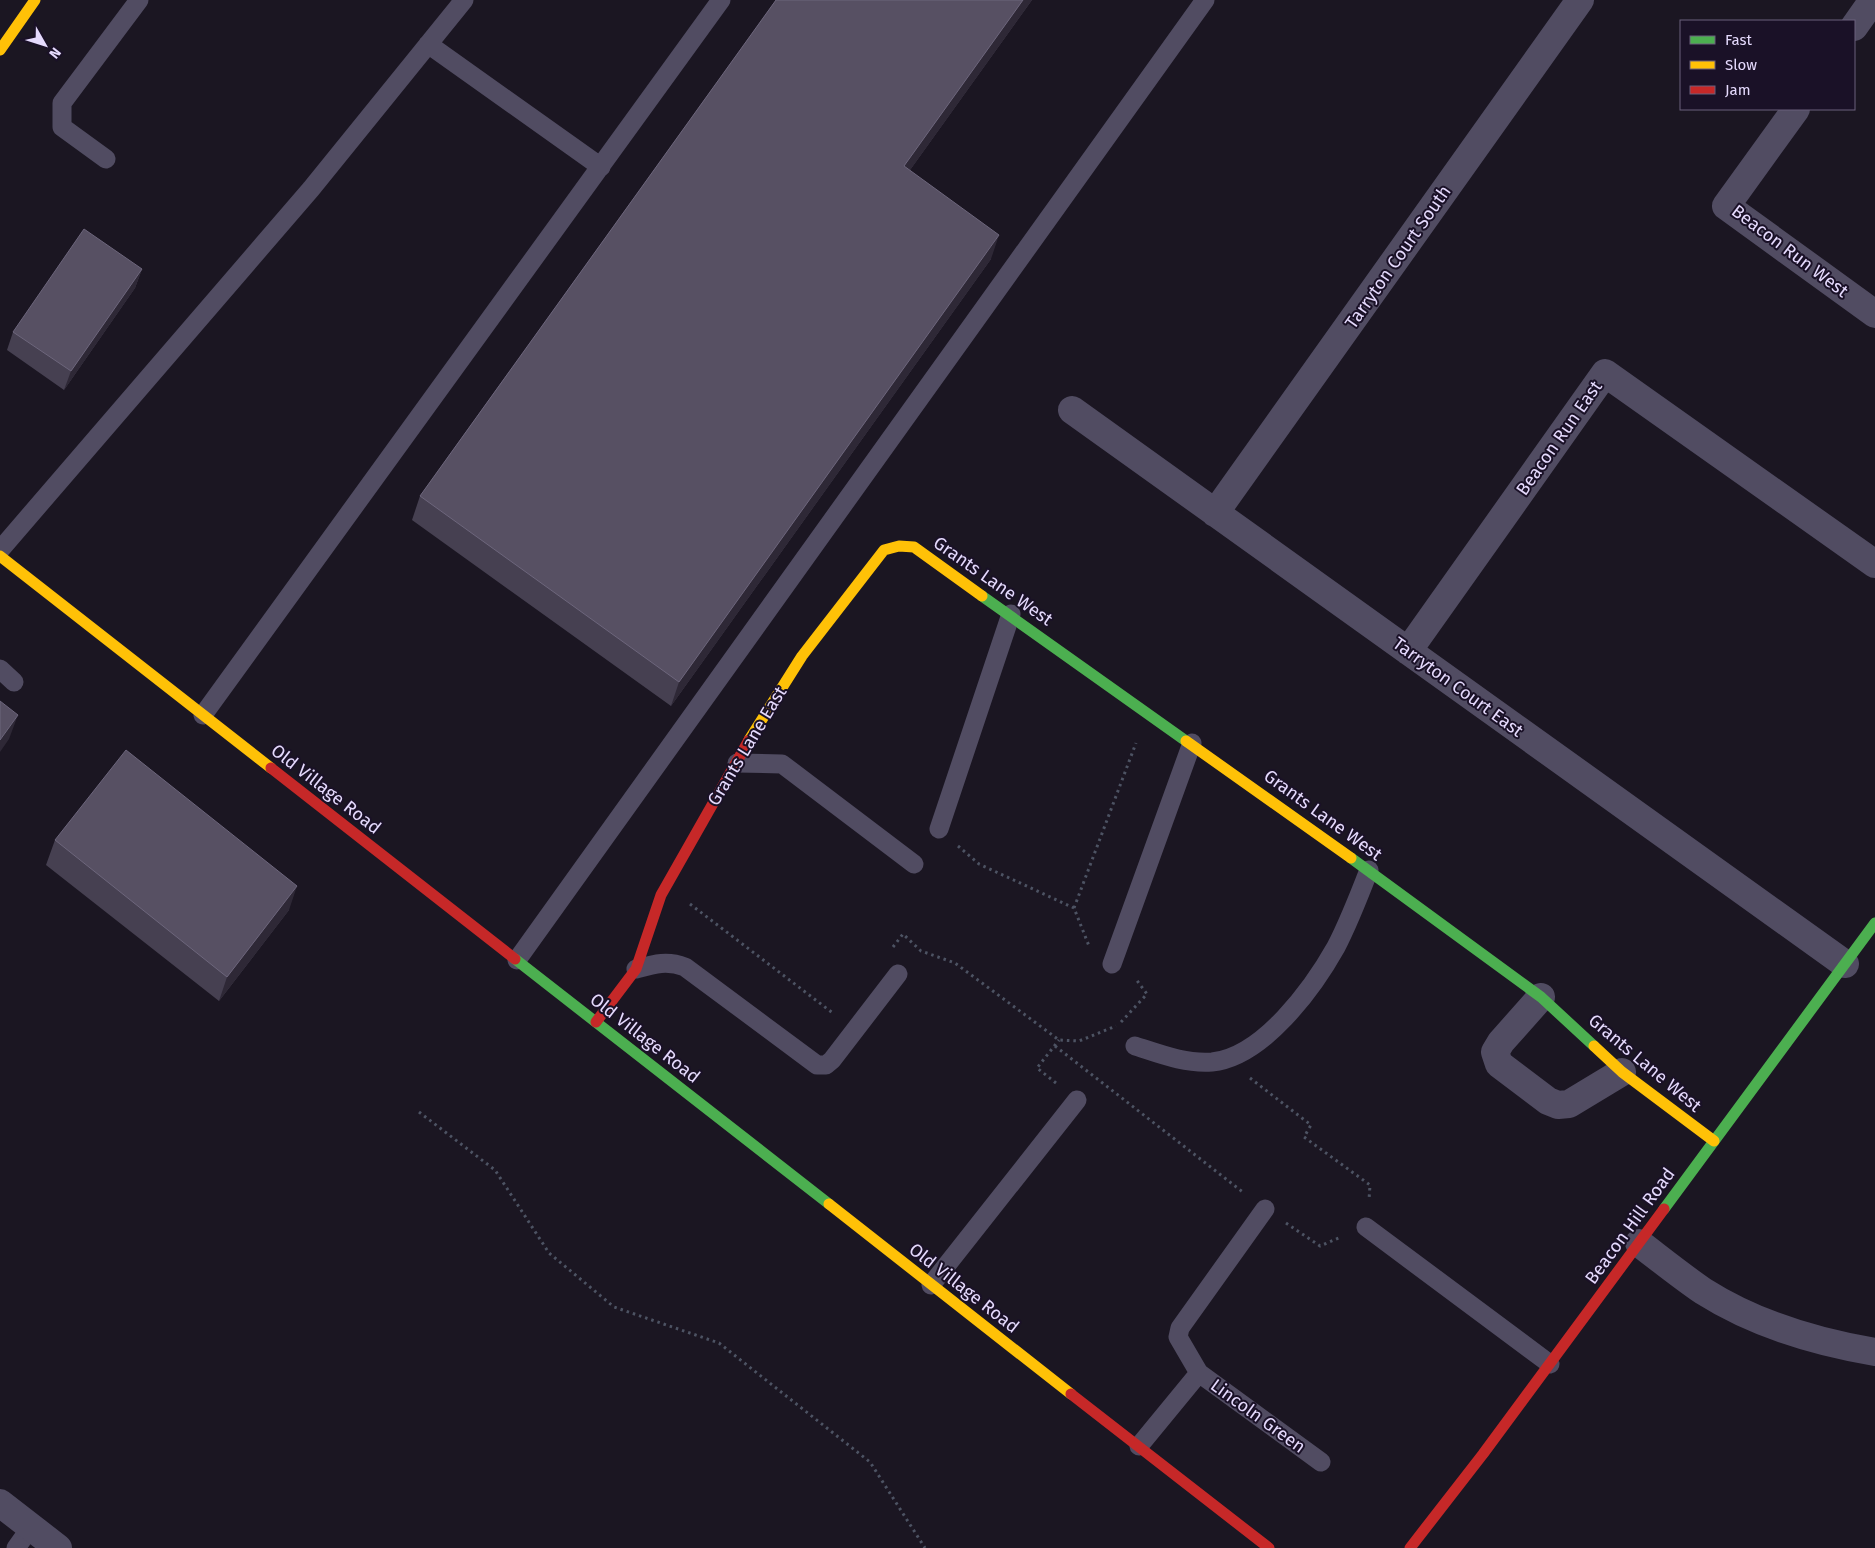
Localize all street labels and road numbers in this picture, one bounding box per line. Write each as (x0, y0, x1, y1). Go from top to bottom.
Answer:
street label: Tarryton Court South (1340, 181, 1456, 333)
street label: Beacon Run West (1727, 200, 1853, 302)
street label: Beacon Run East (1511, 376, 1607, 500)
street label: Grants Lane West (929, 532, 1057, 631)
street label: Tarryton Court East (1388, 632, 1528, 742)
street label: Grants Lane East (703, 682, 792, 810)
street label: Old Village Road (267, 739, 385, 839)
street label: Grants Lane West (1260, 765, 1387, 866)
street label: Old Village Road (586, 988, 704, 1088)
street label: Grants Lane West (1584, 1009, 1706, 1117)
street label: Beacon Hill Road (1580, 1163, 1680, 1289)
street label: Old Village Road (905, 1238, 1023, 1338)
street label: Lincoln Green (1206, 1374, 1310, 1458)

